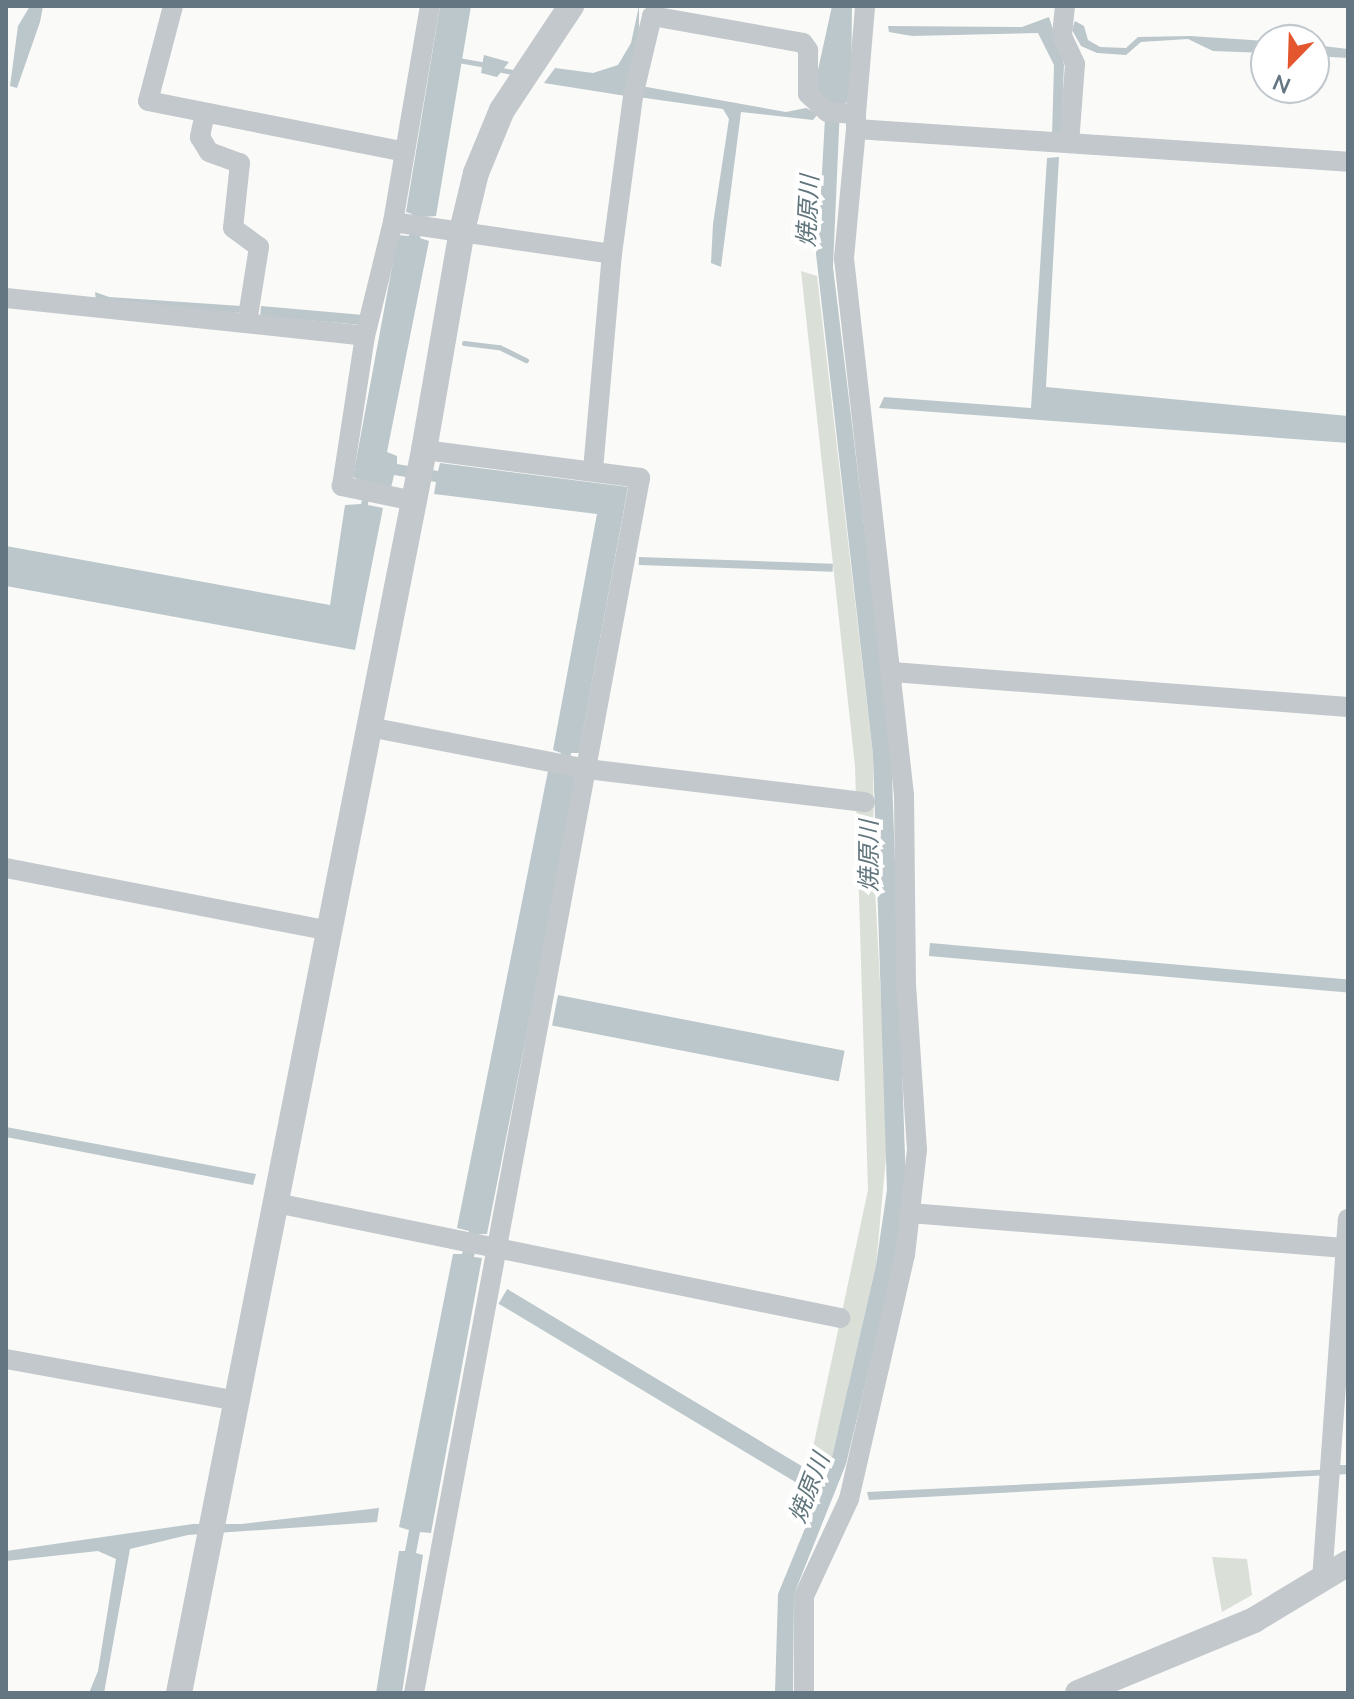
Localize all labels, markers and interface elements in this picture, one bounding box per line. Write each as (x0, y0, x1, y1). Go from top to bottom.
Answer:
north arrow (1250, 24, 1330, 104)
text: N (1268, 68, 1295, 100)
water label: 焼原川 (792, 174, 824, 248)
water label: 焼原川 (855, 820, 883, 892)
water label: 焼原川 (783, 1449, 835, 1527)

